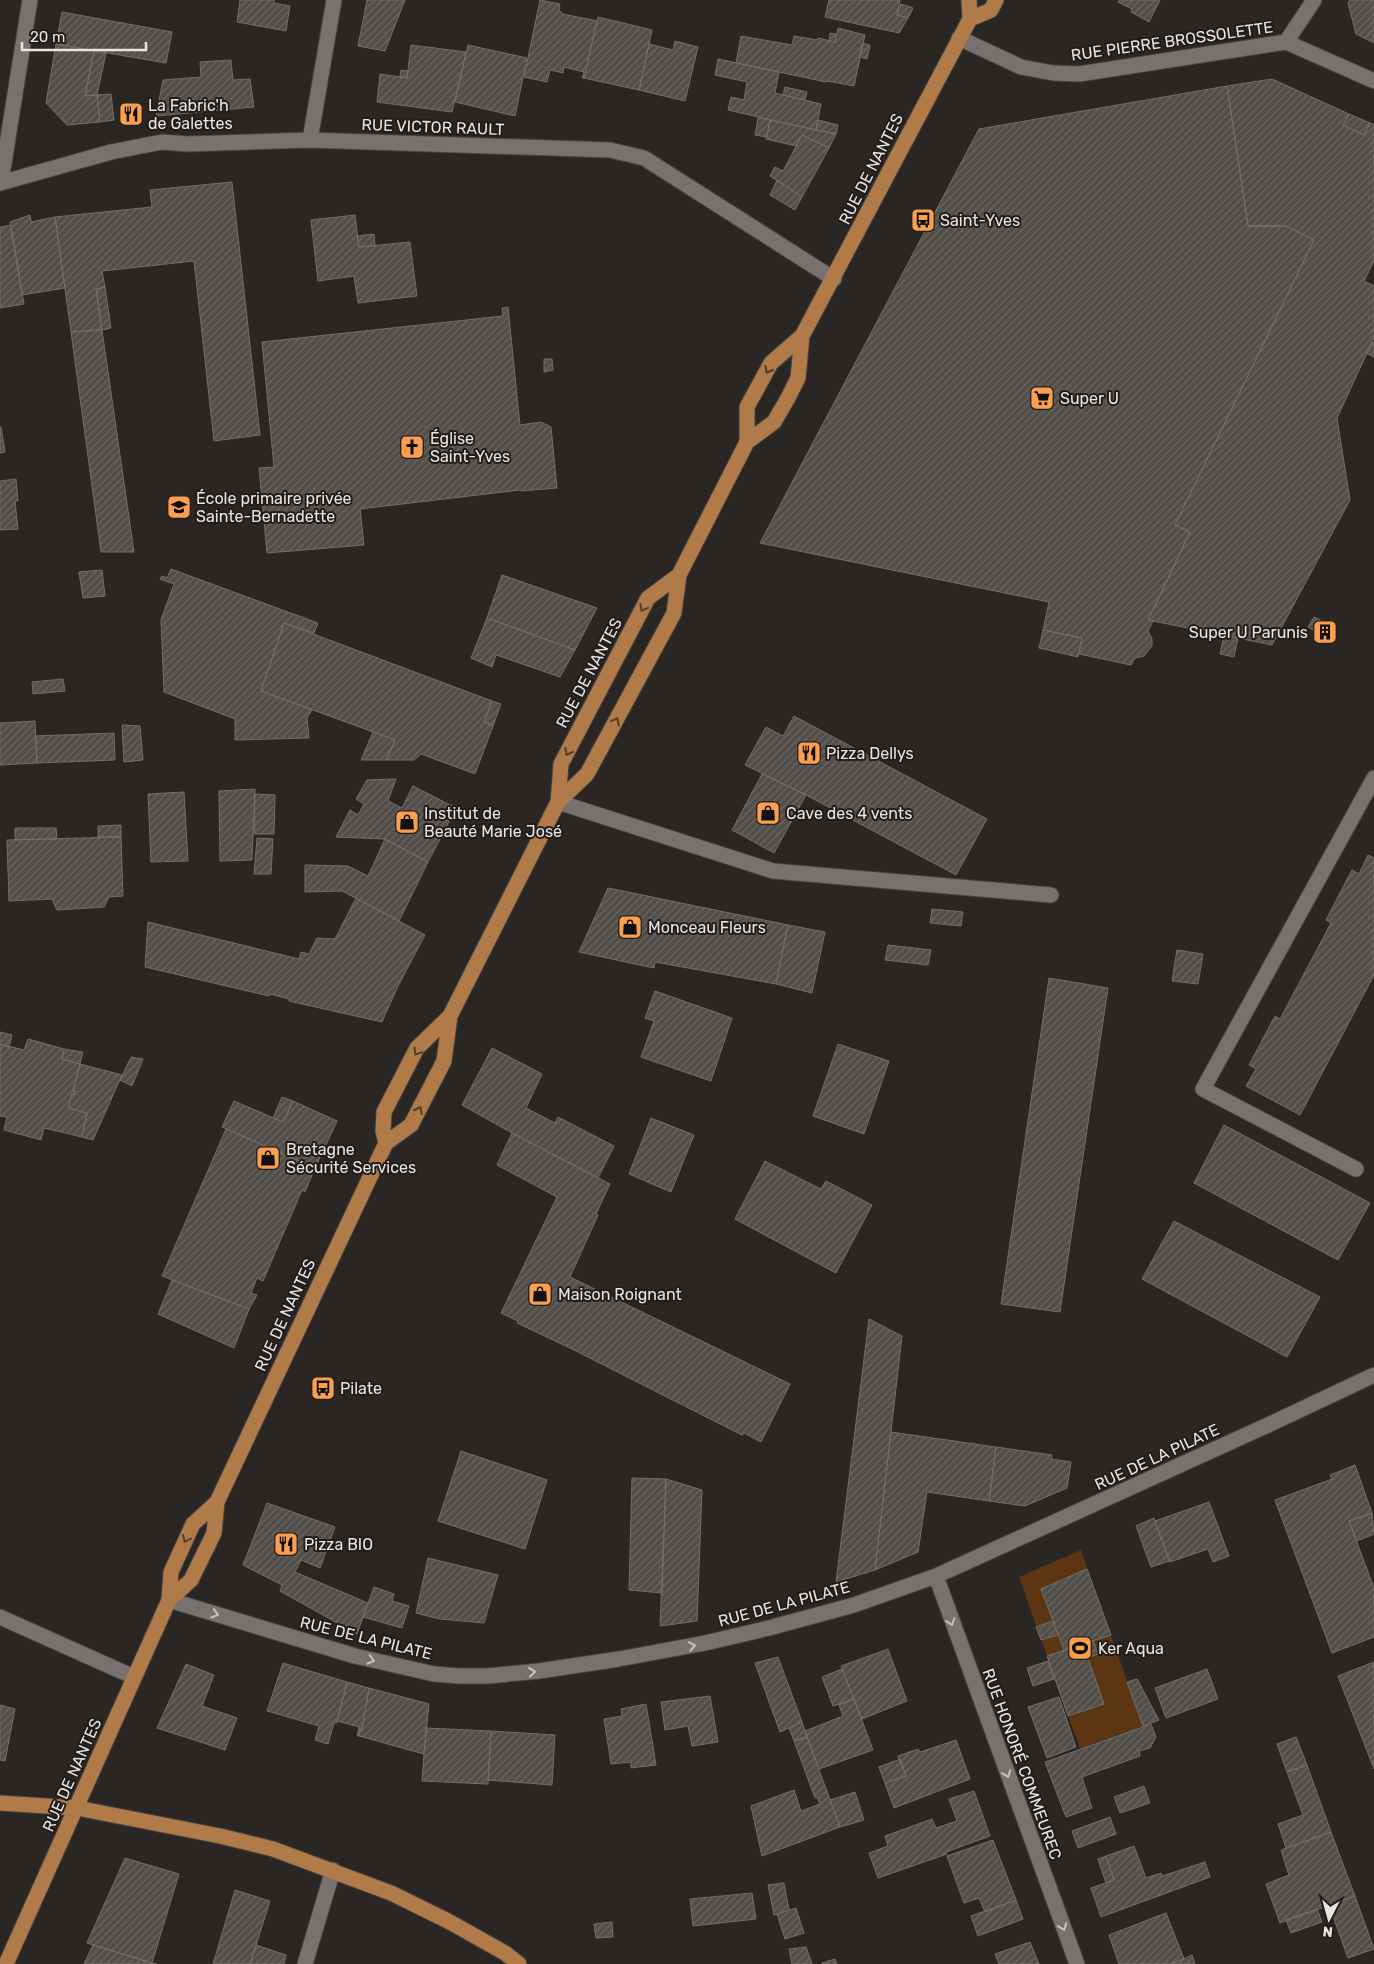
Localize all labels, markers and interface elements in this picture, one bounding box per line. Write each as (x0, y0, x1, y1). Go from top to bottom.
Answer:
street label: RUE PIERRE BROSSOLETTE (1070, 17, 1274, 65)
scale bar (22, 20, 146, 52)
text: 20 m (30, 28, 65, 46)
place label: La Fabric'h de Galettes (148, 96, 233, 133)
restaurant icon: La Fabric'h de Galettes (118, 101, 144, 127)
street label: RUE DE NANTES (835, 110, 907, 228)
street label: RUE VICTOR RAULT (361, 115, 505, 139)
bus stop icon: Saint-Yves (910, 207, 936, 233)
place label: Saint-Yves (940, 211, 1020, 230)
one-way arrow (764, 364, 774, 373)
supermarket icon: Super U (1029, 385, 1055, 411)
place label: Super U (1060, 389, 1119, 408)
place label: Église Saint-Yves (430, 429, 510, 466)
church icon: Église Saint-Yves (399, 434, 425, 460)
place label: École primaire privée Sainte-Bernadette (196, 489, 352, 526)
school or university icon: École primaire privée Sainte-Bernadette (166, 494, 192, 520)
one-way arrow (639, 603, 649, 612)
street label: RUE DE NANTES (552, 615, 626, 731)
building icon: Super U Parunis (1312, 619, 1338, 645)
place label: Super U Parunis (1189, 623, 1308, 642)
one-way arrow (609, 717, 619, 726)
restaurant icon: Pizza Dellys (796, 740, 822, 766)
place label: Pizza Dellys (826, 744, 914, 763)
one-way arrow (564, 746, 574, 755)
shop icon: Cave des 4 vents (755, 800, 781, 826)
place label: Institut de Beauté Marie José (424, 804, 562, 841)
place label: Cave des 4 vents (786, 804, 912, 823)
shop icon: Institut de Beauté Marie José (394, 809, 420, 835)
shop icon: Monceau Fleurs (617, 914, 643, 940)
place label: Monceau Fleurs (648, 918, 766, 937)
one-way arrow (413, 1046, 423, 1055)
one-way arrow (413, 1106, 423, 1115)
place label: Bretagne Sécurité Services (286, 1140, 416, 1177)
shop icon: Bretagne Sécurité Services (255, 1145, 281, 1171)
street label: RUE DE NANTES (251, 1256, 319, 1374)
shop icon: Maison Roignant (527, 1281, 553, 1307)
place label: Maison Roignant (558, 1285, 682, 1304)
bus stop icon: Pilate (310, 1375, 336, 1401)
place label: Pilate (340, 1379, 382, 1398)
street label: RUE DE LA PILATE (1092, 1420, 1222, 1494)
restaurant icon: Pizza BIO (273, 1531, 299, 1557)
one-way arrow (182, 1534, 192, 1543)
place label: Pizza BIO (304, 1535, 373, 1554)
street label: RUE DE LA PILATE (716, 1577, 852, 1631)
one-way arrow (211, 1609, 219, 1619)
street label: RUE DE LA PILATE (298, 1612, 434, 1664)
one-way arrow (946, 1617, 956, 1625)
sports icon: Ker Aqua (1067, 1635, 1093, 1661)
place label: Ker Aqua (1098, 1639, 1164, 1658)
one-way arrow (688, 1641, 696, 1651)
one-way arrow (366, 1655, 374, 1665)
street label: RUE HONORÉ COMMEUREC (979, 1666, 1065, 1862)
one-way arrow (528, 1667, 536, 1678)
street label: RUE DE NANTES (39, 1715, 105, 1835)
one-way arrow (1001, 1770, 1011, 1778)
north arrow (1304, 1894, 1354, 1944)
one-way arrow (1057, 1922, 1067, 1931)
text: N (1322, 1922, 1334, 1940)

